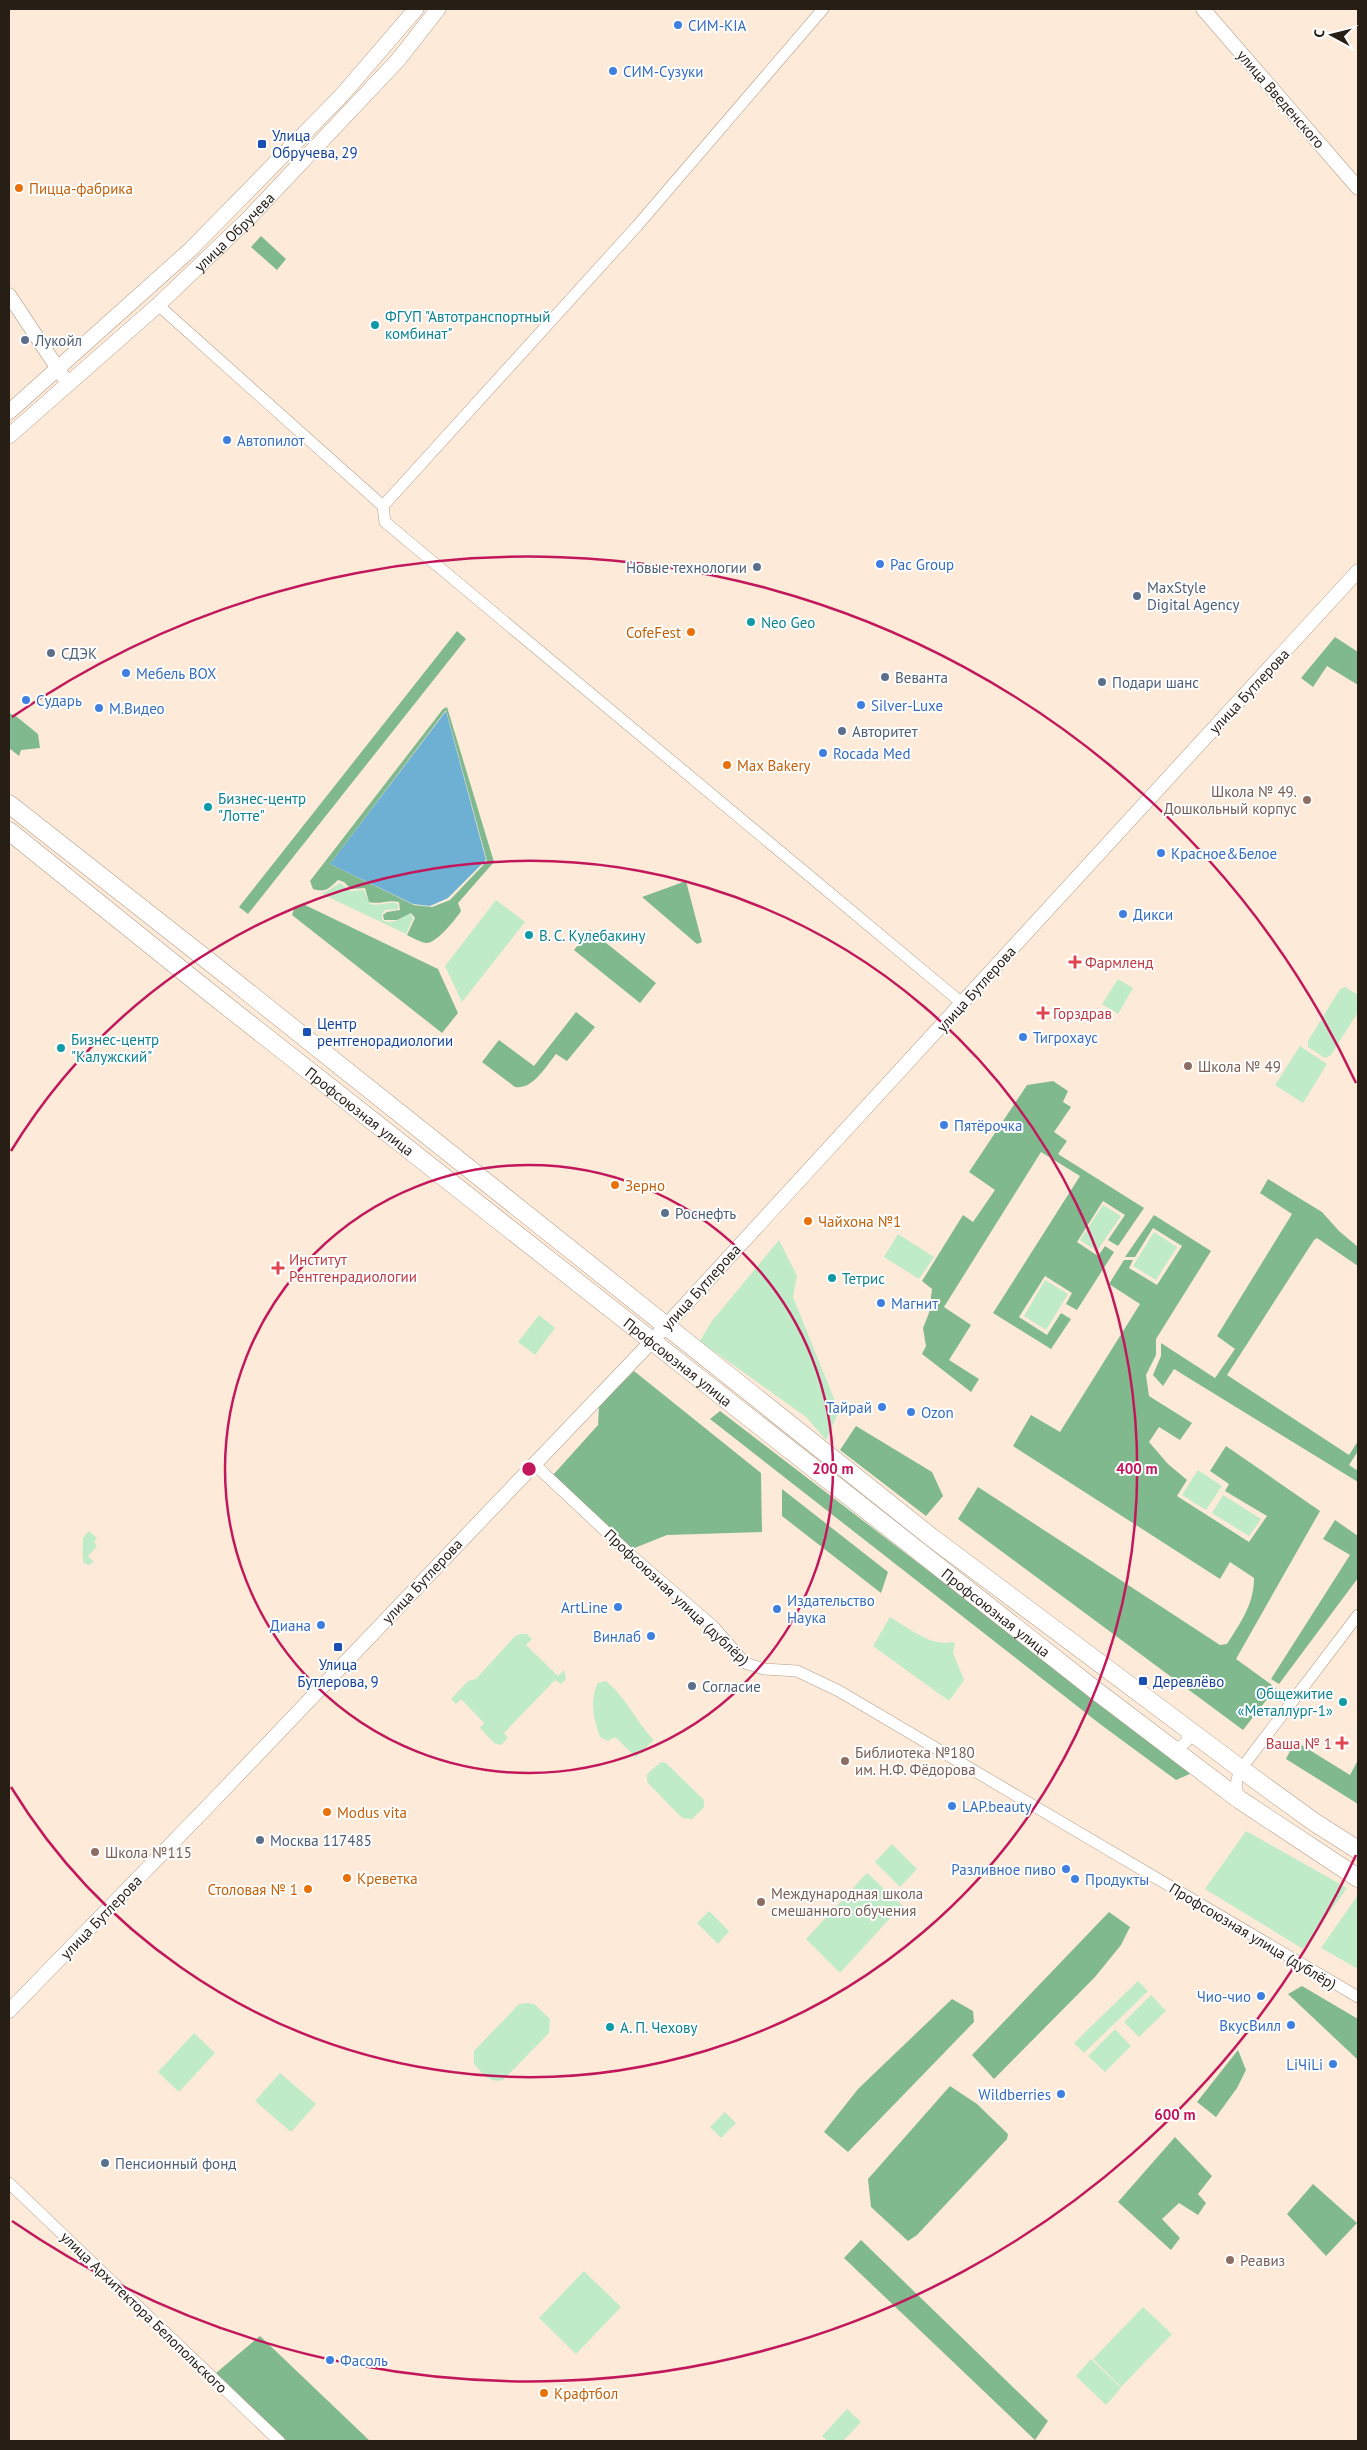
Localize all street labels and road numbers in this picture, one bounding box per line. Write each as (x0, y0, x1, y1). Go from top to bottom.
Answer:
street label: улица Введенского (1233, 46, 1329, 152)
street label: улица Обручева (190, 188, 278, 275)
street label: улица Бутлерова (1205, 645, 1293, 737)
street label: улица Бутлерова (932, 942, 1020, 1036)
street label: Профсоюзная улица (302, 1062, 418, 1160)
street label: улица Бутлерова (657, 1240, 745, 1334)
street label: Профсоюзная улица (620, 1313, 736, 1410)
street label: Профсоюзная улица (дублёр) (600, 1525, 754, 1669)
street label: улица Бутлерова (378, 1535, 466, 1627)
street label: Профсоюзная улица (938, 1564, 1054, 1661)
street label: улица Бутлерова (56, 1871, 146, 1963)
street label: Профсоюзная улица (дублёр) (1166, 1878, 1340, 1994)
street label: улица Архитектора Белопольского (57, 2227, 231, 2397)

